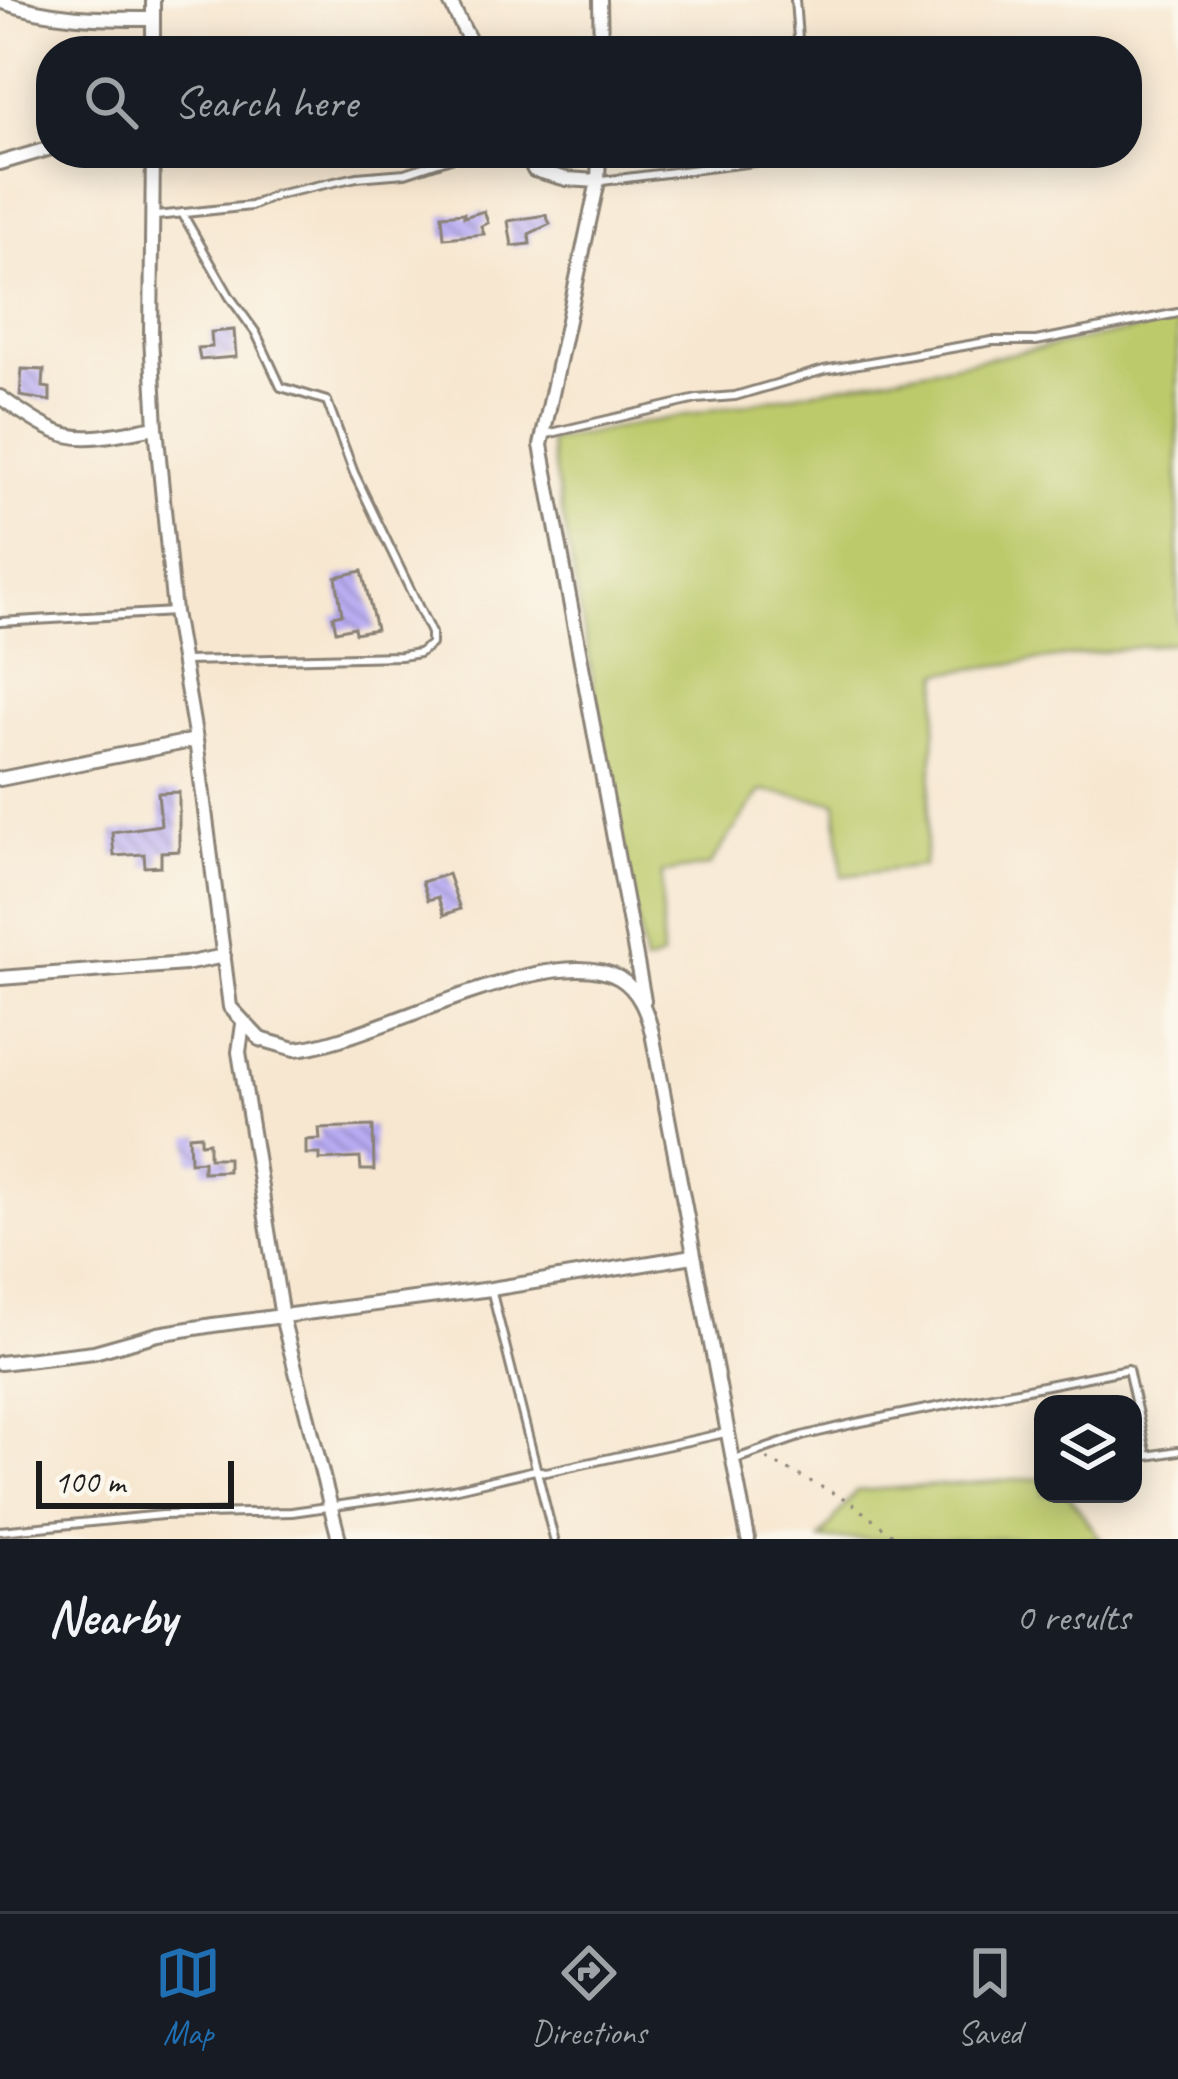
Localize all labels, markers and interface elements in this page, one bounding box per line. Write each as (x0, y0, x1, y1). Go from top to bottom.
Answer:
search box (36, 36, 1142, 168)
icon: search (78, 69, 144, 135)
text: Search here (174, 74, 357, 131)
map controls (1034, 1395, 1142, 1503)
button: layers (1034, 1395, 1142, 1503)
scale bar (36, 1455, 234, 1508)
text: 100 m (54, 1461, 125, 1503)
text: Nearby (48, 1585, 176, 1649)
text: 0 results (1016, 1593, 1130, 1642)
tab: Map (155, 1940, 221, 2054)
tab: Directions (532, 1940, 646, 2054)
tab: Saved (957, 1940, 1023, 2054)

